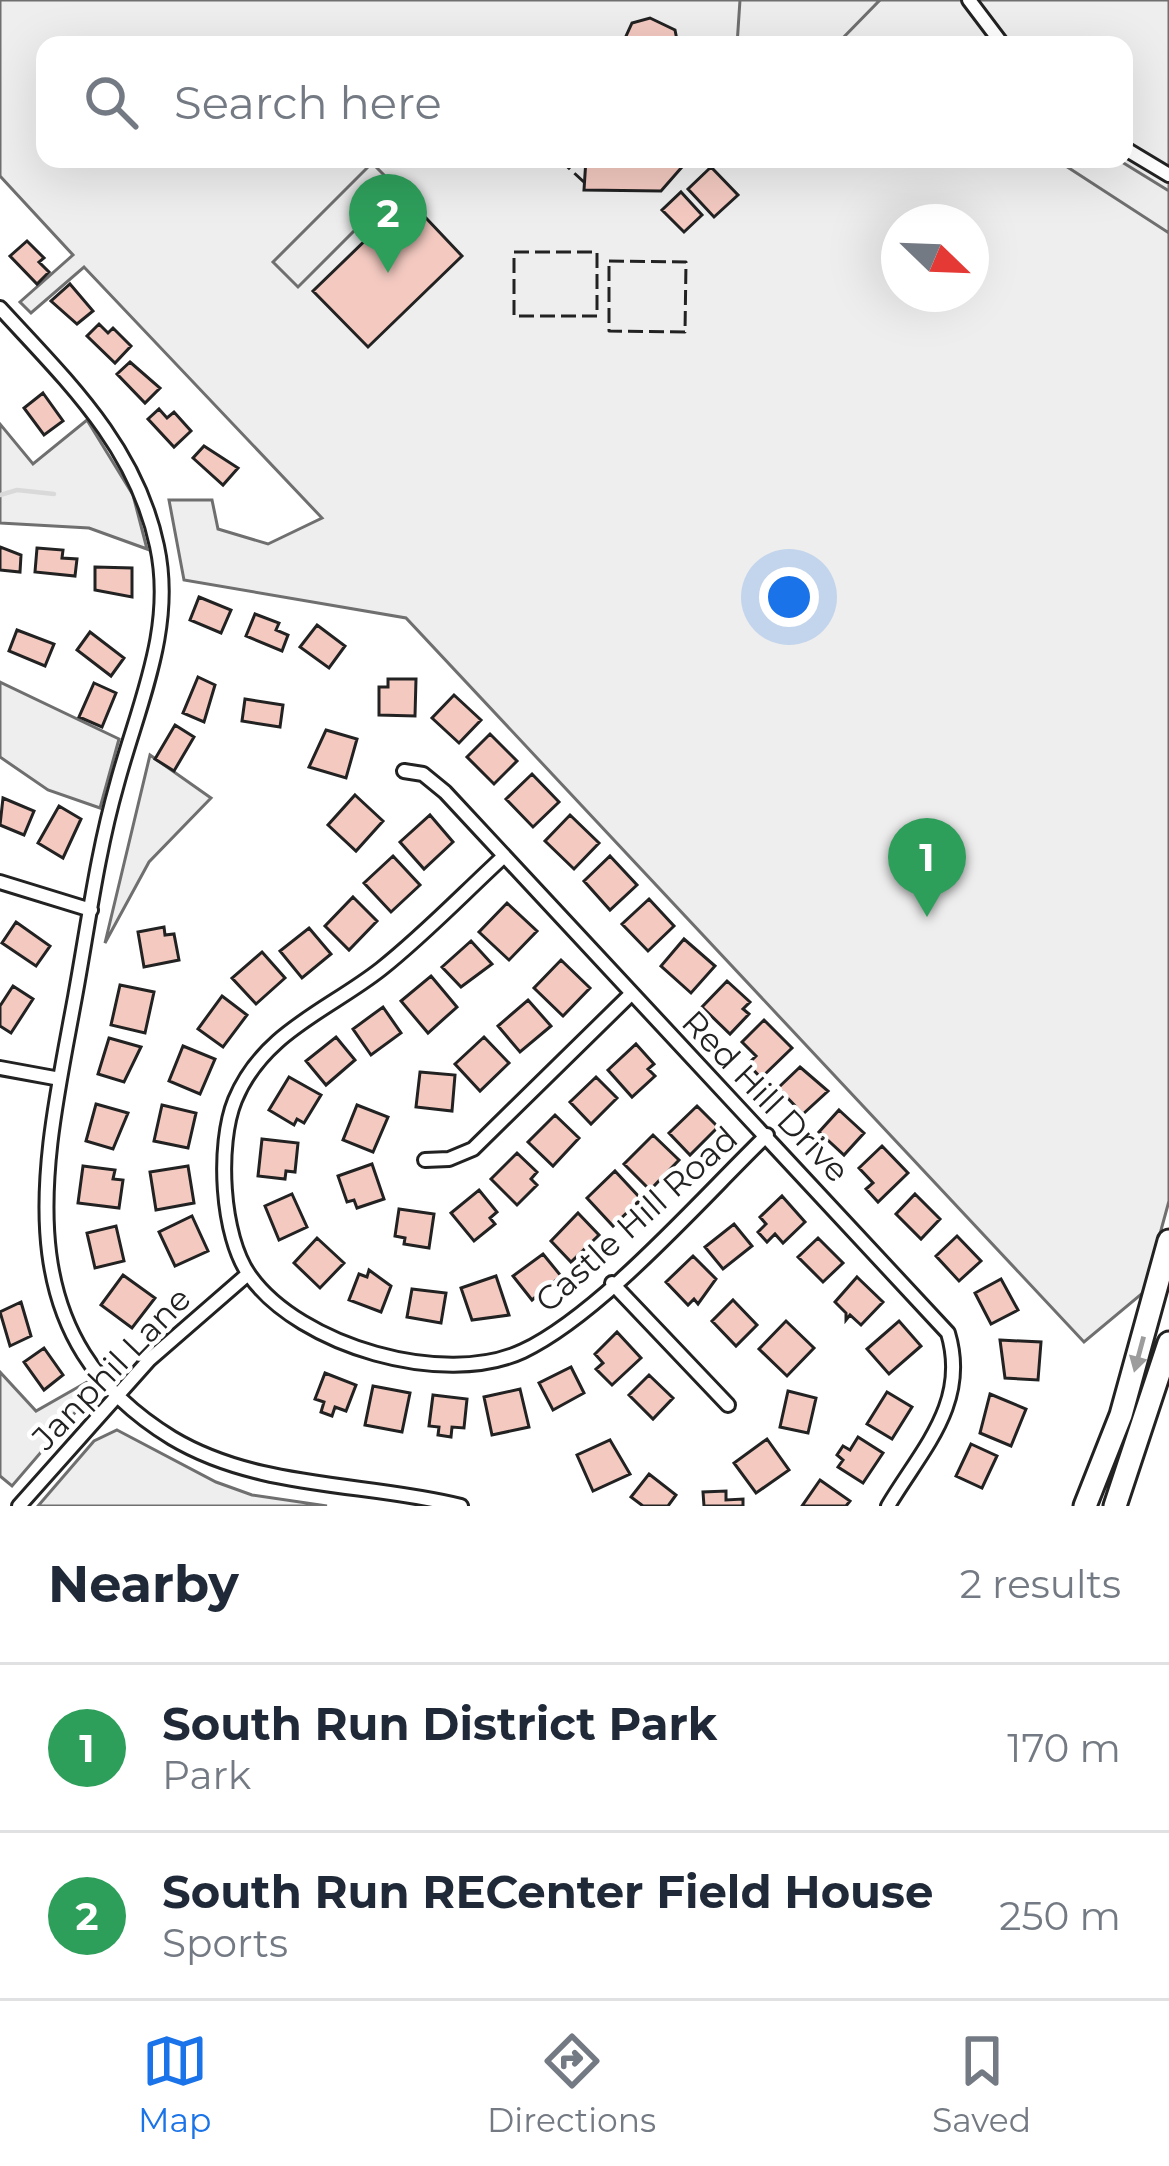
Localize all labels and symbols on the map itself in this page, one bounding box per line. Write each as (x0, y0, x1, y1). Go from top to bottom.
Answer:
pin: 2 (349, 174, 427, 273)
north arrow (881, 204, 989, 312)
your location (759, 567, 819, 627)
pin: 1 (888, 818, 966, 917)
street label: Red Hill Drive (674, 1002, 858, 1190)
street label: Castle Hill Road (527, 1118, 745, 1320)
street label: Janphil Lane (23, 1278, 199, 1458)
one-way arrow (1128, 1336, 1147, 1373)

